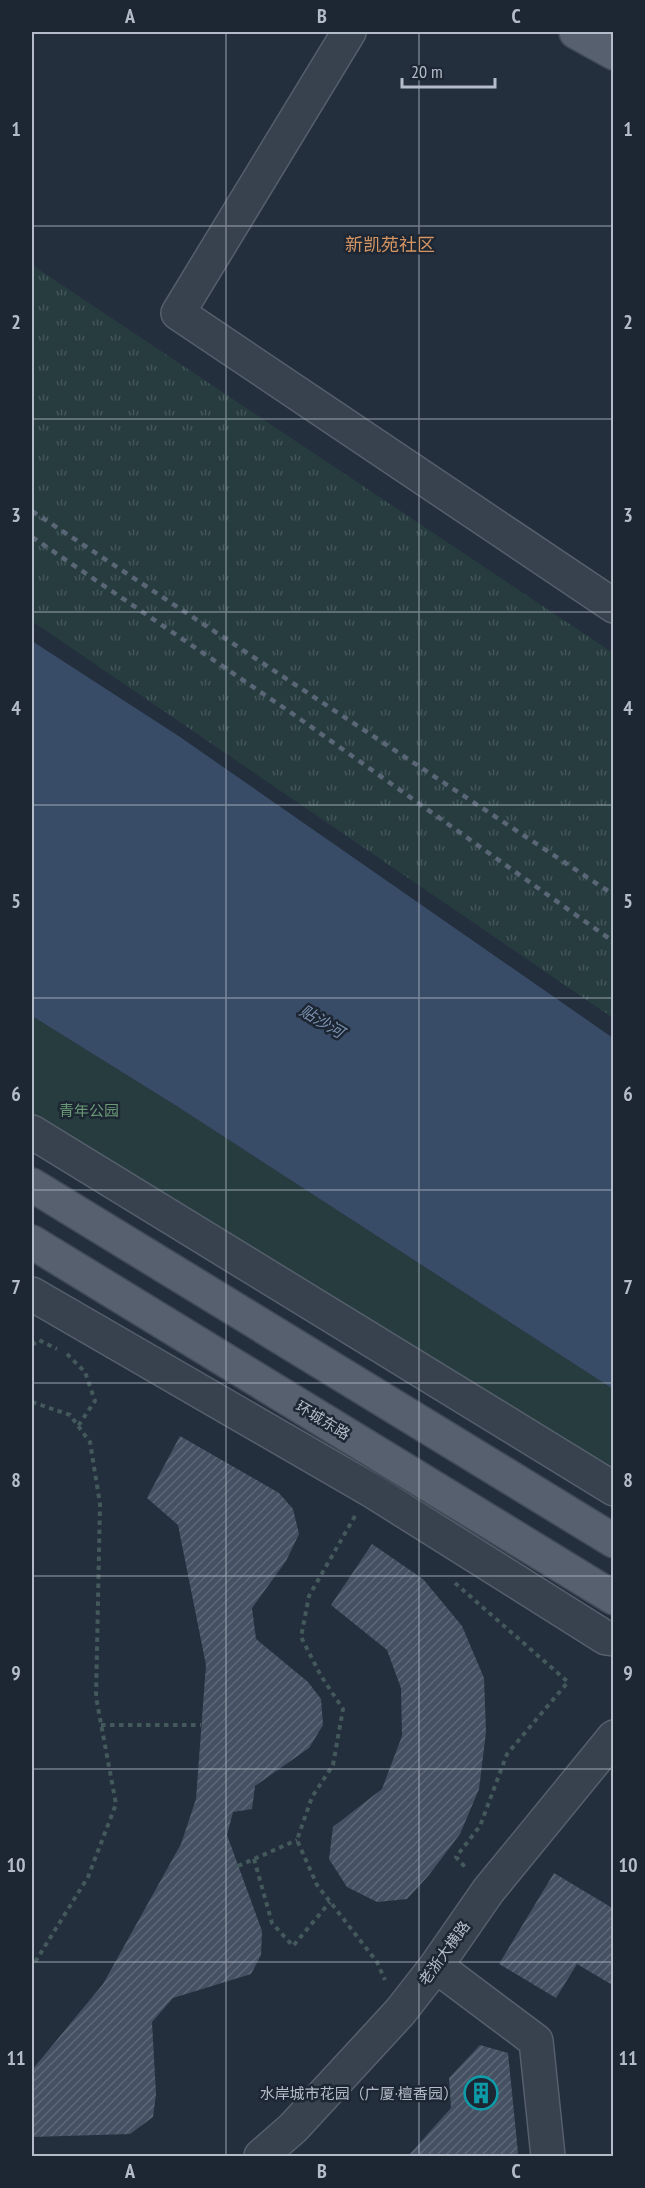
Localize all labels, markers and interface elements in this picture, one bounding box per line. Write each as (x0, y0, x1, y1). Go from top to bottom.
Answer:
text: A (124, 3, 136, 29)
text: B (317, 3, 327, 29)
text: C (511, 3, 521, 29)
scale bar (402, 51, 495, 89)
text: 20 m (411, 60, 443, 83)
text: 1 (11, 116, 21, 142)
text: 1 (623, 116, 633, 142)
district label: 新凯苑社区 (345, 233, 435, 256)
text: 2 (11, 309, 21, 335)
text: 2 (623, 309, 633, 335)
text: 3 (11, 502, 21, 528)
text: 3 (623, 502, 633, 528)
text: 4 (11, 695, 21, 721)
text: 4 (623, 695, 633, 721)
text: 5 (11, 888, 21, 914)
text: 5 (623, 888, 633, 914)
water label: 贴沙河 (296, 1000, 350, 1043)
text: 6 (11, 1081, 21, 1107)
text: 6 (623, 1081, 633, 1107)
park label: 青年公园 (59, 1101, 119, 1120)
text: 7 (11, 1274, 21, 1300)
text: 7 (623, 1274, 633, 1300)
street label: 环城东路 (292, 1396, 354, 1444)
text: 8 (11, 1467, 21, 1493)
text: 8 (623, 1467, 633, 1493)
text: 9 (11, 1660, 21, 1686)
text: 9 (623, 1660, 633, 1686)
text: 10 (6, 1852, 26, 1878)
text: 10 (618, 1852, 638, 1878)
street label: 老浙大横路 (414, 1917, 474, 1989)
text: 11 (6, 2045, 26, 2071)
text: 11 (618, 2045, 638, 2071)
building icon: 水岸城市花园（广厦·檀香园） (463, 2075, 499, 2111)
place label: 水岸城市花园（广厦·檀香园） (260, 2084, 458, 2103)
text: A (124, 2158, 136, 2184)
text: B (317, 2158, 327, 2184)
text: C (511, 2158, 521, 2184)

